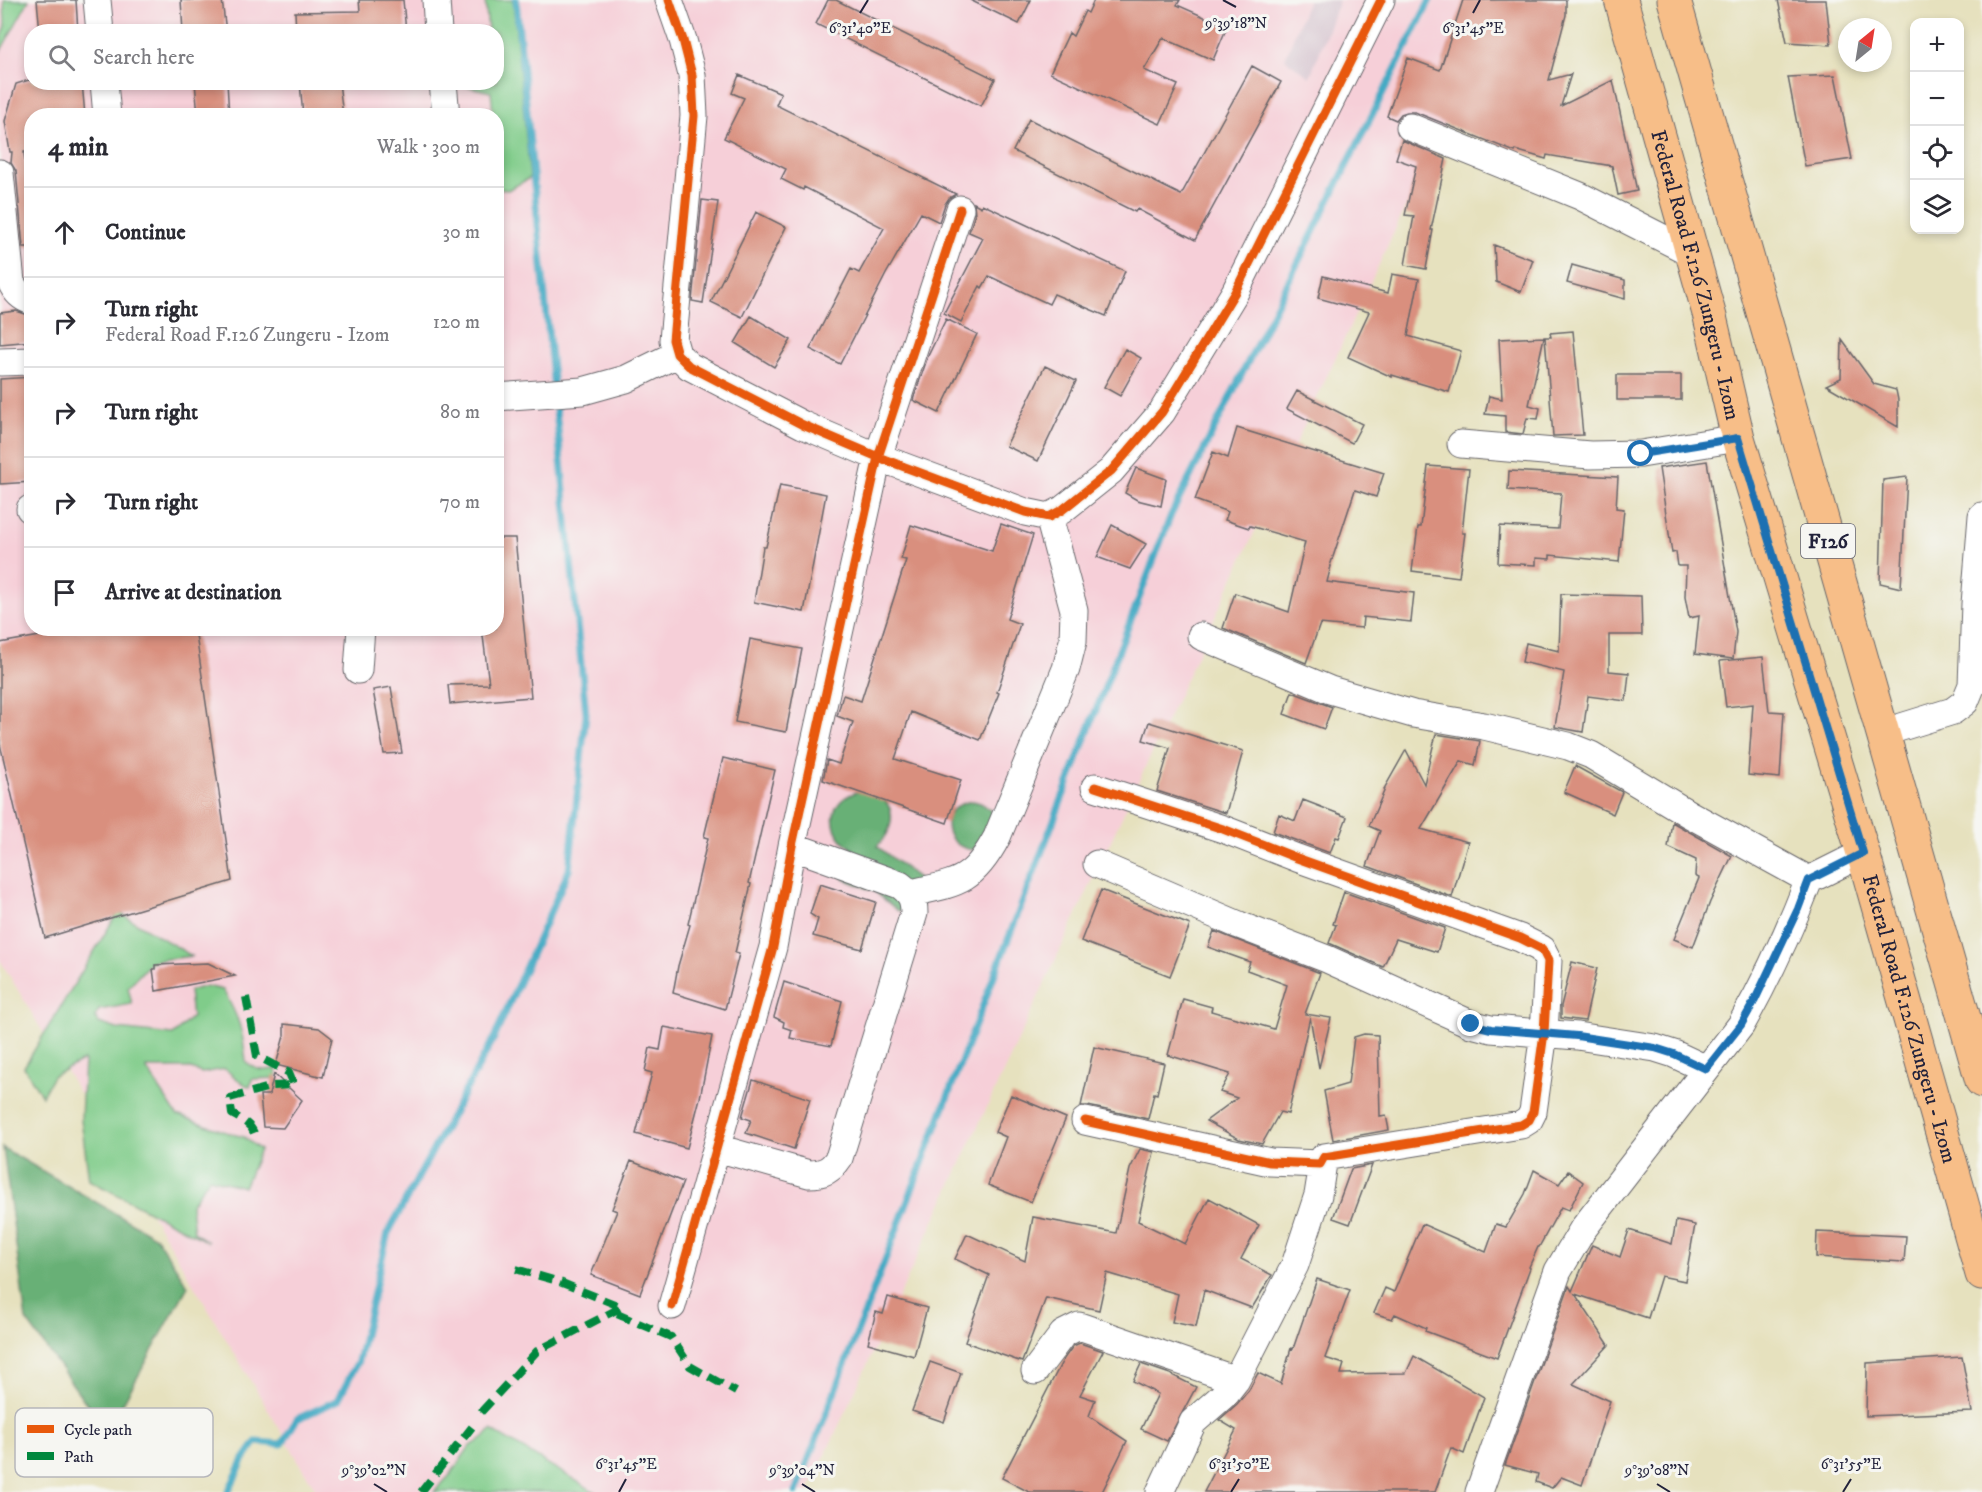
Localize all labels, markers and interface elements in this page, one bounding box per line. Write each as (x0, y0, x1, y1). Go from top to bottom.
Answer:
text: 9°39'18"N (1204, 14, 1267, 33)
north arrow (1838, 18, 1892, 72)
map controls (1910, 18, 1964, 234)
button: + (1910, 18, 1964, 72)
text: 6°31'40"E (829, 19, 892, 38)
text: 6°31'45"E (1442, 19, 1504, 38)
search box (24, 24, 504, 90)
icon: search (45, 41, 78, 74)
text: Search here (93, 44, 195, 71)
button: − (1910, 72, 1964, 126)
button: locate (1910, 126, 1964, 180)
street label: Federal Road F.126 Zungeru - Izom (1644, 127, 1745, 423)
text: 4 min (48, 131, 108, 164)
text: Walk · 300 m (377, 135, 480, 160)
button: layers (1910, 180, 1964, 234)
icon: ahead (48, 216, 81, 249)
text: Continue (105, 219, 186, 246)
text: 30 m (442, 220, 480, 245)
text: Turn right (105, 296, 198, 323)
icon: right (48, 306, 81, 339)
text: 120 m (433, 310, 480, 335)
text: Federal Road F.126 Zungeru - Izom (105, 323, 390, 348)
icon: right (48, 396, 81, 429)
text: Turn right (105, 399, 198, 426)
text: 80 m (440, 400, 480, 425)
route start (1627, 440, 1653, 466)
icon: right (48, 486, 81, 519)
text: Turn right (105, 489, 198, 516)
text: 70 m (439, 490, 480, 515)
road number: F126 (1801, 524, 1855, 558)
icon: arrive (48, 576, 81, 609)
text: Arrive at destination (105, 579, 282, 606)
street label: Federal Road F.126 Zungeru - Izom (1856, 871, 1962, 1167)
route end (1457, 1010, 1483, 1036)
legend (15, 1408, 213, 1477)
text: Cycle path (64, 1420, 133, 1440)
text: Path (64, 1447, 94, 1467)
text: 6°31'45"E (595, 1455, 657, 1474)
text: 6°31'50"E (1208, 1455, 1270, 1474)
text: 6°31'55"E (1821, 1455, 1882, 1474)
text: 9°39'02"N (341, 1461, 406, 1480)
text: 9°39'04"N (768, 1461, 835, 1480)
text: 9°39'08"N (1624, 1461, 1689, 1480)

